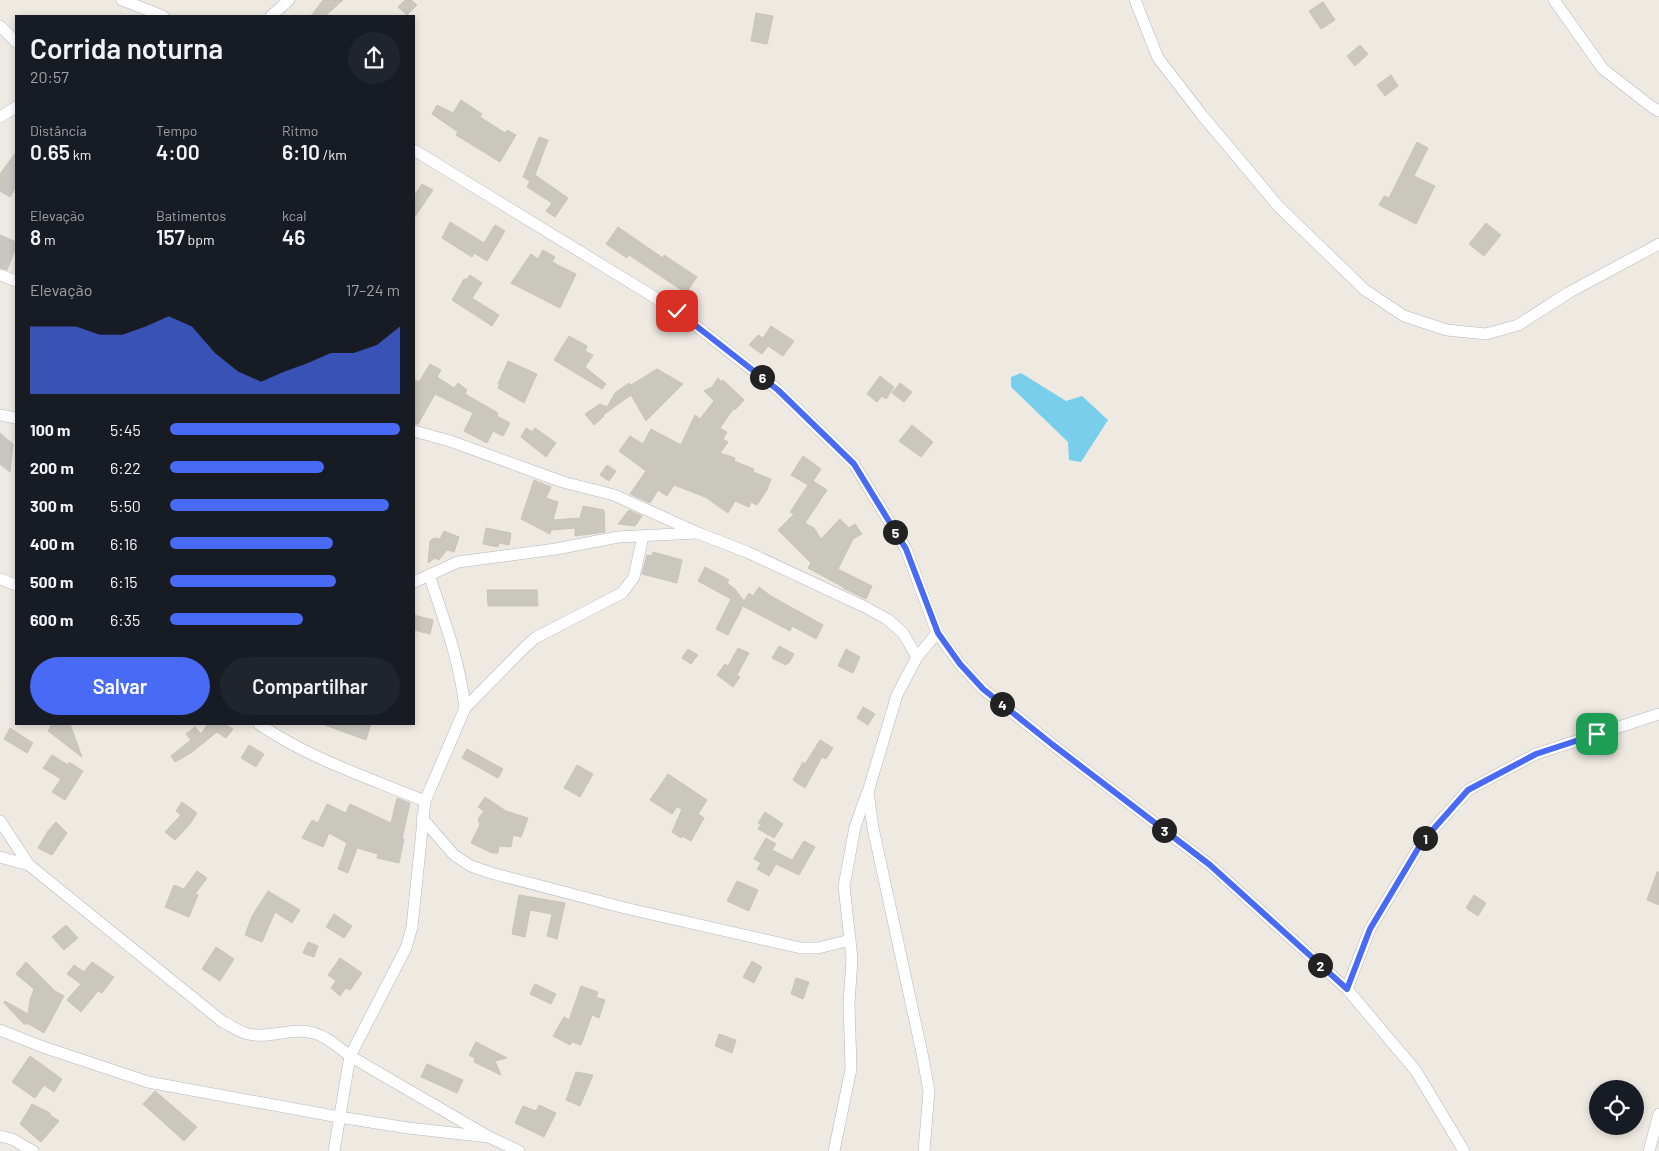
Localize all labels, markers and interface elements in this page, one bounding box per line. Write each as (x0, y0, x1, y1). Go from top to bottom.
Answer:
text: Corrida noturna (30, 31, 223, 65)
button: share (348, 32, 400, 84)
text: 20:57 (30, 67, 69, 86)
text: Distância (30, 122, 87, 139)
text: Tempo (156, 122, 197, 139)
text: Ritmo (282, 122, 318, 139)
text: 0.65 (30, 139, 70, 164)
text: 4:00 (156, 139, 200, 164)
text: 6:10 (282, 139, 320, 164)
text: km (70, 146, 91, 163)
text: /km (320, 146, 347, 163)
text: Elevação (30, 207, 85, 224)
text: Batimentos (156, 207, 226, 224)
text: kcal (282, 207, 306, 224)
text: 8 (30, 224, 41, 249)
text: 157 (156, 224, 185, 249)
text: 46 (282, 224, 305, 249)
text: m (41, 231, 56, 248)
text: bpm (185, 231, 215, 248)
text: Elevação (30, 280, 92, 299)
text: 17–24 m (346, 280, 400, 299)
pin (656, 290, 698, 332)
icon: check (663, 297, 691, 325)
pin: 6 (750, 364, 774, 390)
text: 6 (759, 369, 766, 386)
text: 100 m (30, 420, 70, 439)
text: 5:45 (110, 420, 141, 439)
text: 200 m (30, 458, 74, 477)
text: 6:22 (110, 458, 141, 477)
text: 300 m (30, 496, 73, 515)
text: 5:50 (110, 496, 141, 515)
pin: 5 (882, 520, 908, 544)
text: 5 (892, 524, 899, 541)
text: 400 m (30, 534, 74, 553)
text: 6:16 (110, 534, 138, 553)
text: 500 m (30, 572, 73, 591)
text: 6:15 (110, 572, 138, 591)
text: 600 m (30, 610, 73, 629)
text: 6:35 (110, 610, 140, 629)
button: Salvar (30, 657, 210, 715)
button: Compartilhar (220, 657, 400, 715)
pin: 4 (990, 692, 1014, 716)
text: 4 (998, 696, 1007, 713)
pin (1576, 713, 1618, 755)
icon: arrive (1583, 720, 1611, 748)
pin: 3 (1152, 818, 1176, 842)
text: 3 (1161, 822, 1168, 839)
pin: 1 (1412, 826, 1438, 850)
text: 1 (1423, 830, 1428, 847)
pin: 2 (1308, 952, 1332, 978)
text: 2 (1317, 957, 1324, 974)
map controls (1589, 1080, 1644, 1135)
button: locate (1589, 1080, 1644, 1135)

